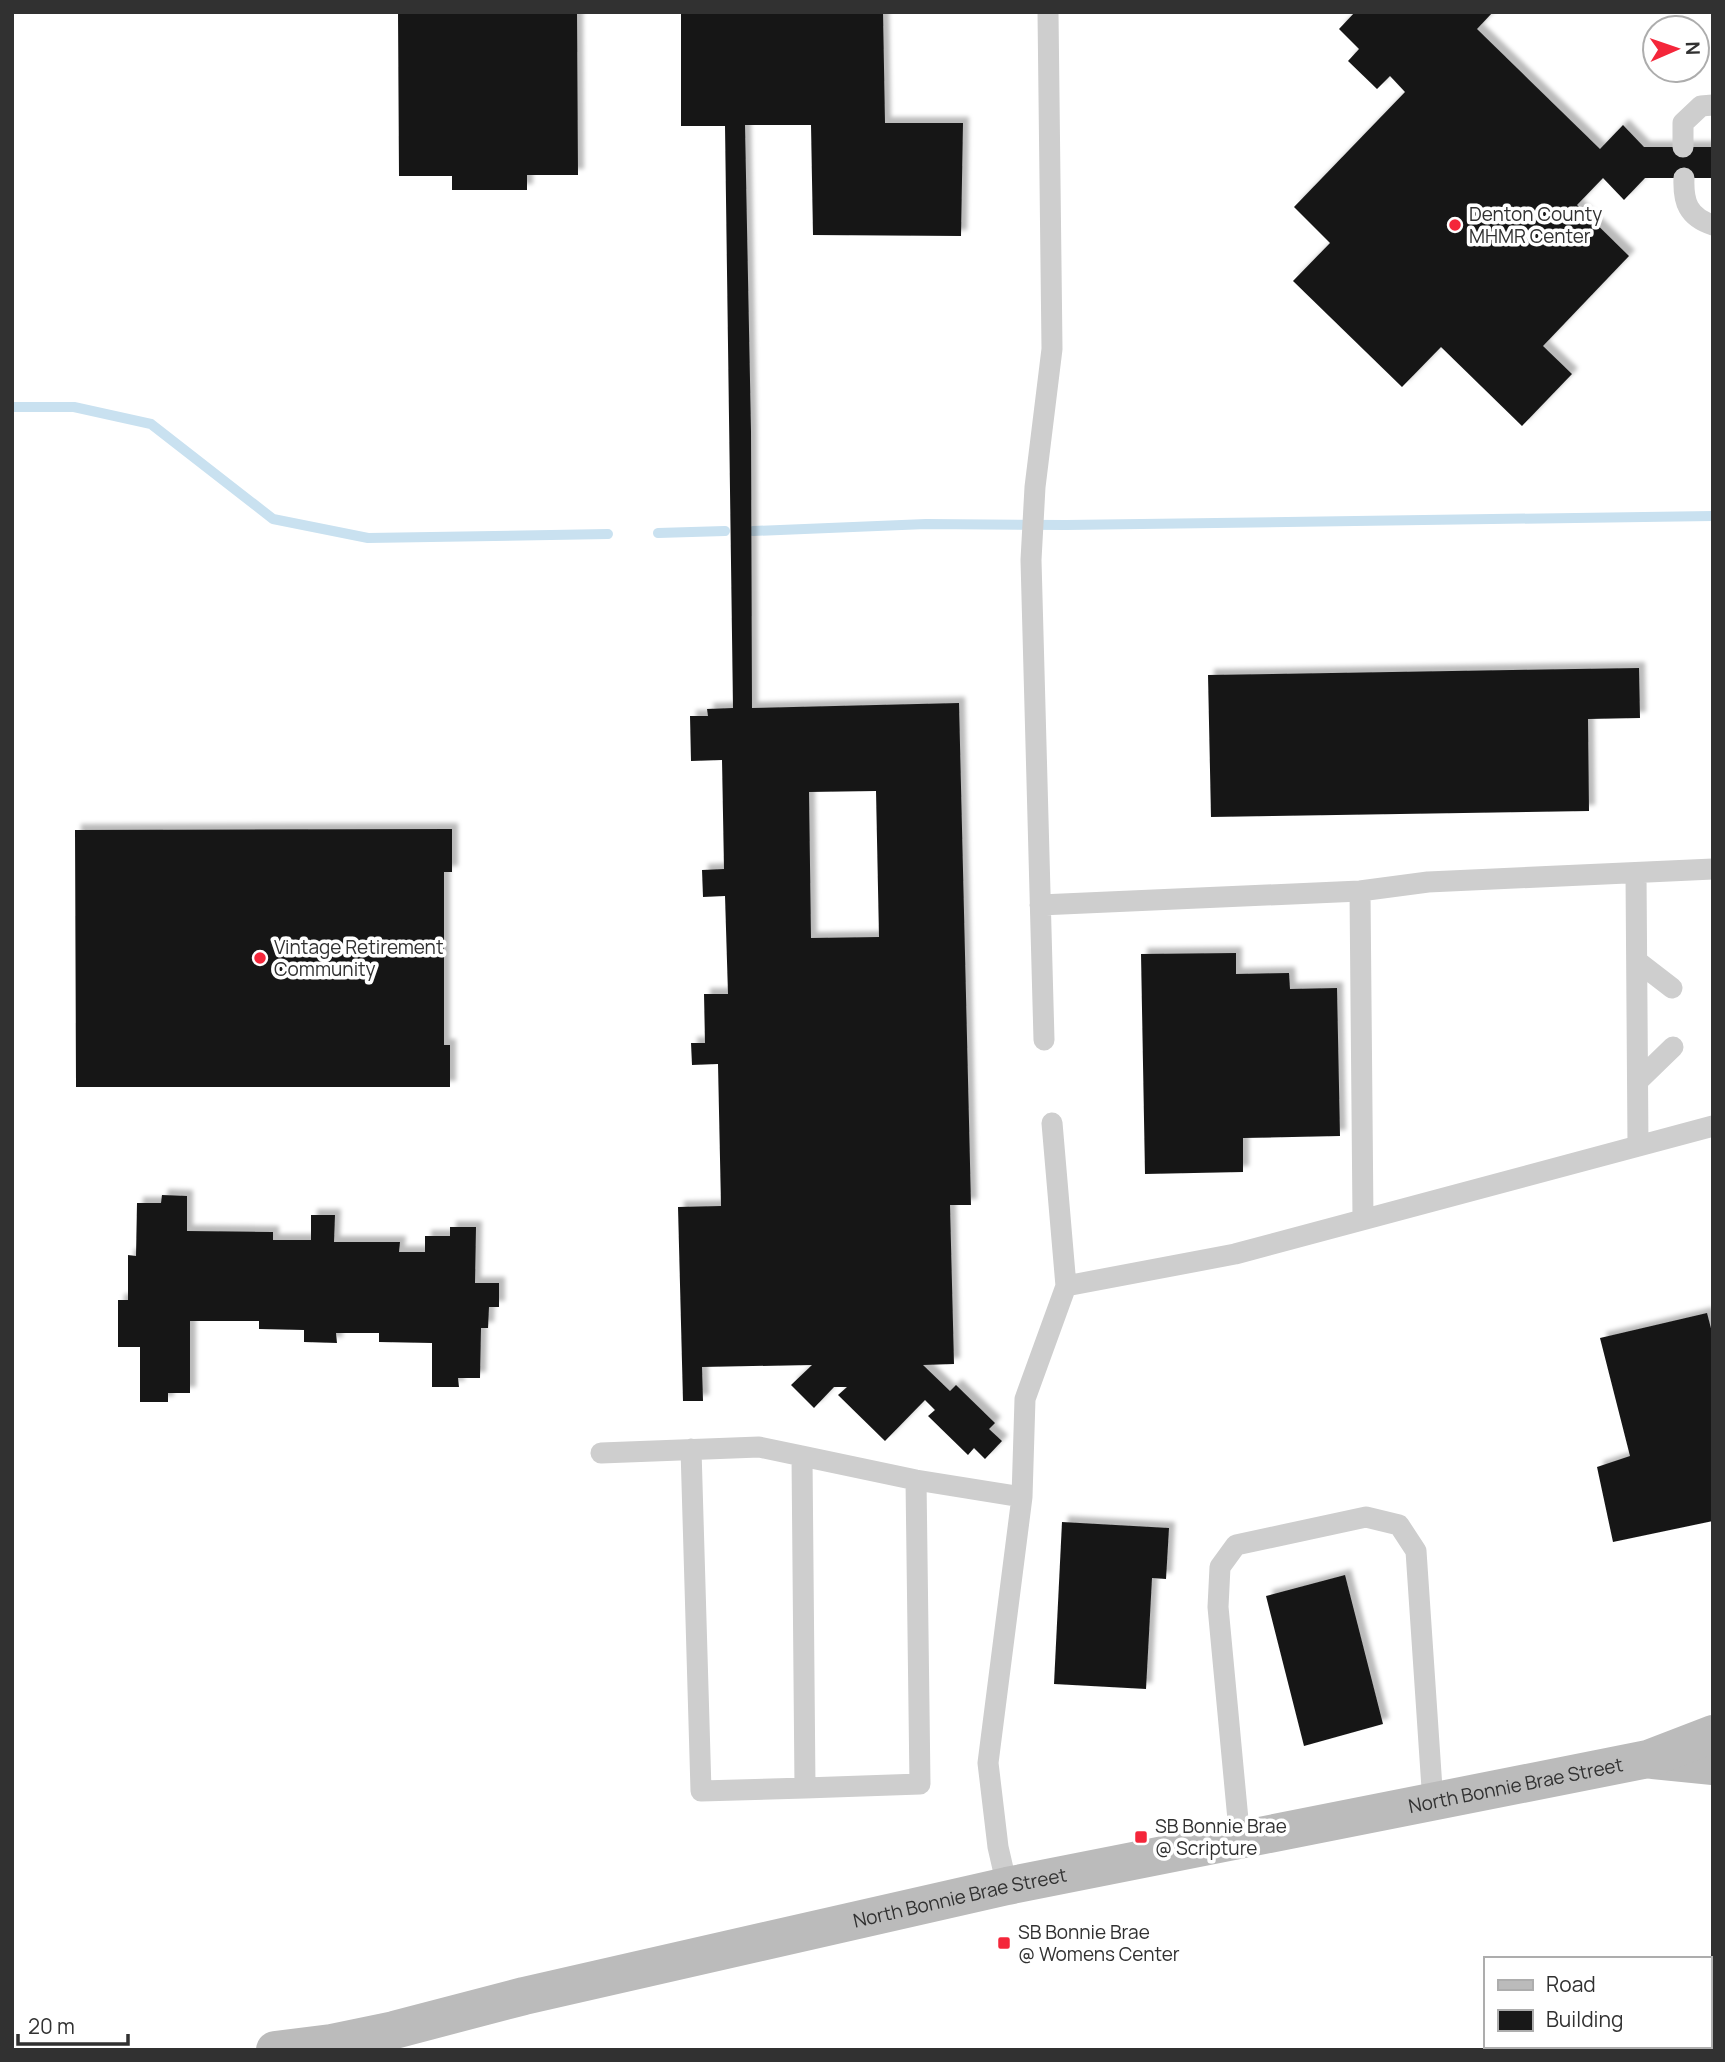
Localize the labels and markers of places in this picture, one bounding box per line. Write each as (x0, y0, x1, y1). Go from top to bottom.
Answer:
place label: Denton County MHMR Center (1469, 201, 1602, 249)
marker: Denton County MHMR Center (1447, 217, 1463, 233)
place label: Vintage Retirement Community (274, 934, 444, 982)
marker: Vintage Retirement Community (252, 950, 268, 966)
place label: SB Bonnie Brae @ Scripture (1155, 1813, 1287, 1861)
marker: SB Bonnie Brae @ Scripture (1133, 1829, 1149, 1845)
place label: SB Bonnie Brae @ Womens Center (1018, 1919, 1180, 1967)
marker: SB Bonnie Brae @ Womens Center (996, 1935, 1012, 1951)

